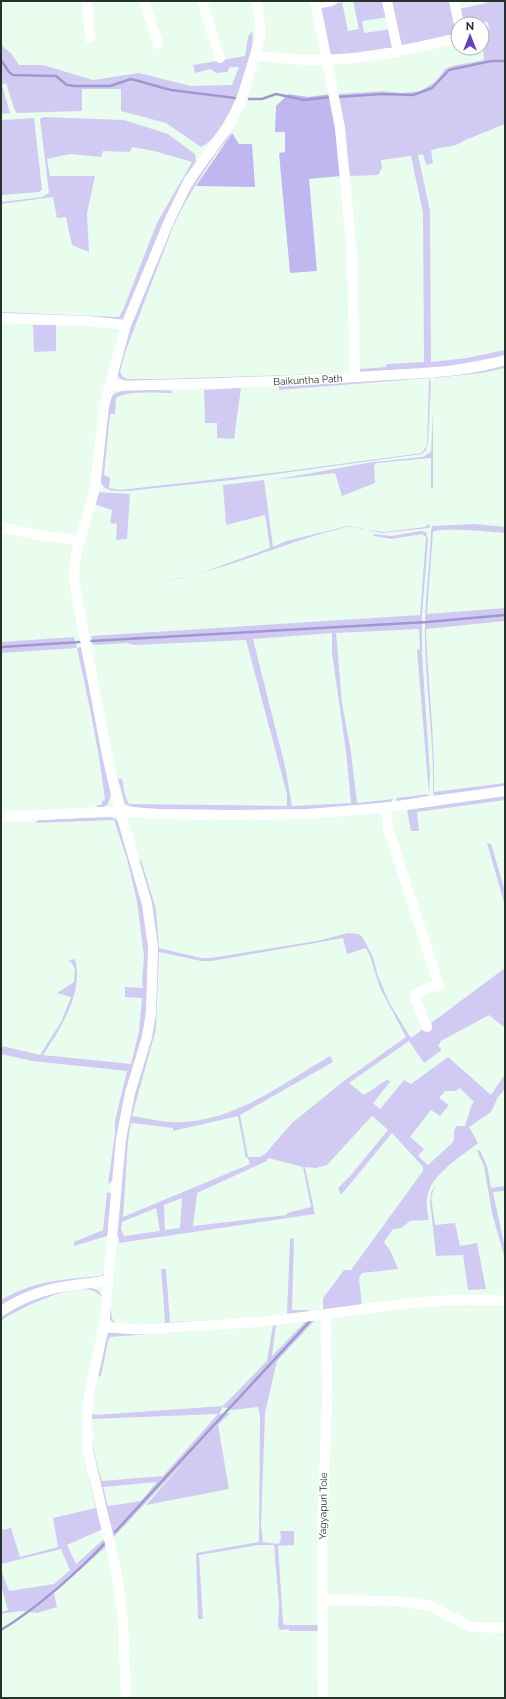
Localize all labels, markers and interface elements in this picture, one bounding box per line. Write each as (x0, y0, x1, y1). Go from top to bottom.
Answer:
north arrow (450, 16, 490, 56)
text: N (466, 20, 474, 33)
street label: Baikuntha Path (273, 373, 343, 387)
street label: Yagyapuri Tole (317, 1472, 329, 1540)

